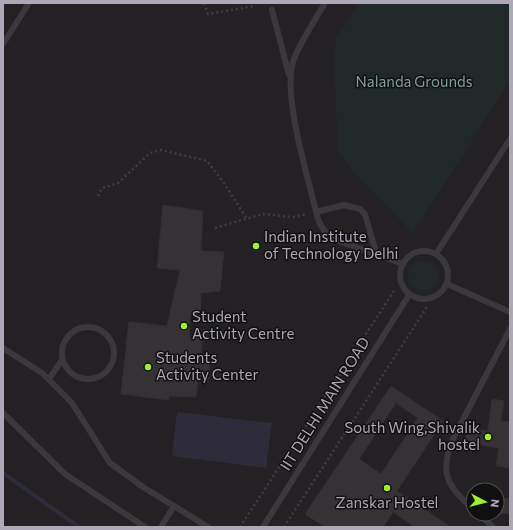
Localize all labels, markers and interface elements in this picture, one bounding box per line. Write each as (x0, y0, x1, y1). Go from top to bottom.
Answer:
park label: Nalanda Grounds (356, 72, 473, 90)
place label: Indian Institute of Technology Delhi (264, 227, 398, 262)
marker: Indian Institute of Technology Delhi (251, 241, 261, 251)
place label: Student Activity Centre (192, 307, 294, 342)
marker: Student Activity Centre (179, 321, 189, 331)
street label: IIT DELHI MAIN ROAD (276, 333, 373, 473)
place label: Students Activity Center (156, 348, 259, 383)
marker: Students Activity Center (143, 362, 153, 372)
place label: South Wing,Shivalik hostel (344, 418, 480, 453)
marker: South Wing,Shivalik hostel (483, 432, 493, 442)
north arrow (465, 482, 505, 522)
marker: Zanskar Hostel (382, 483, 392, 493)
place label: Zanskar Hostel (336, 493, 438, 511)
text: N (488, 498, 502, 508)

